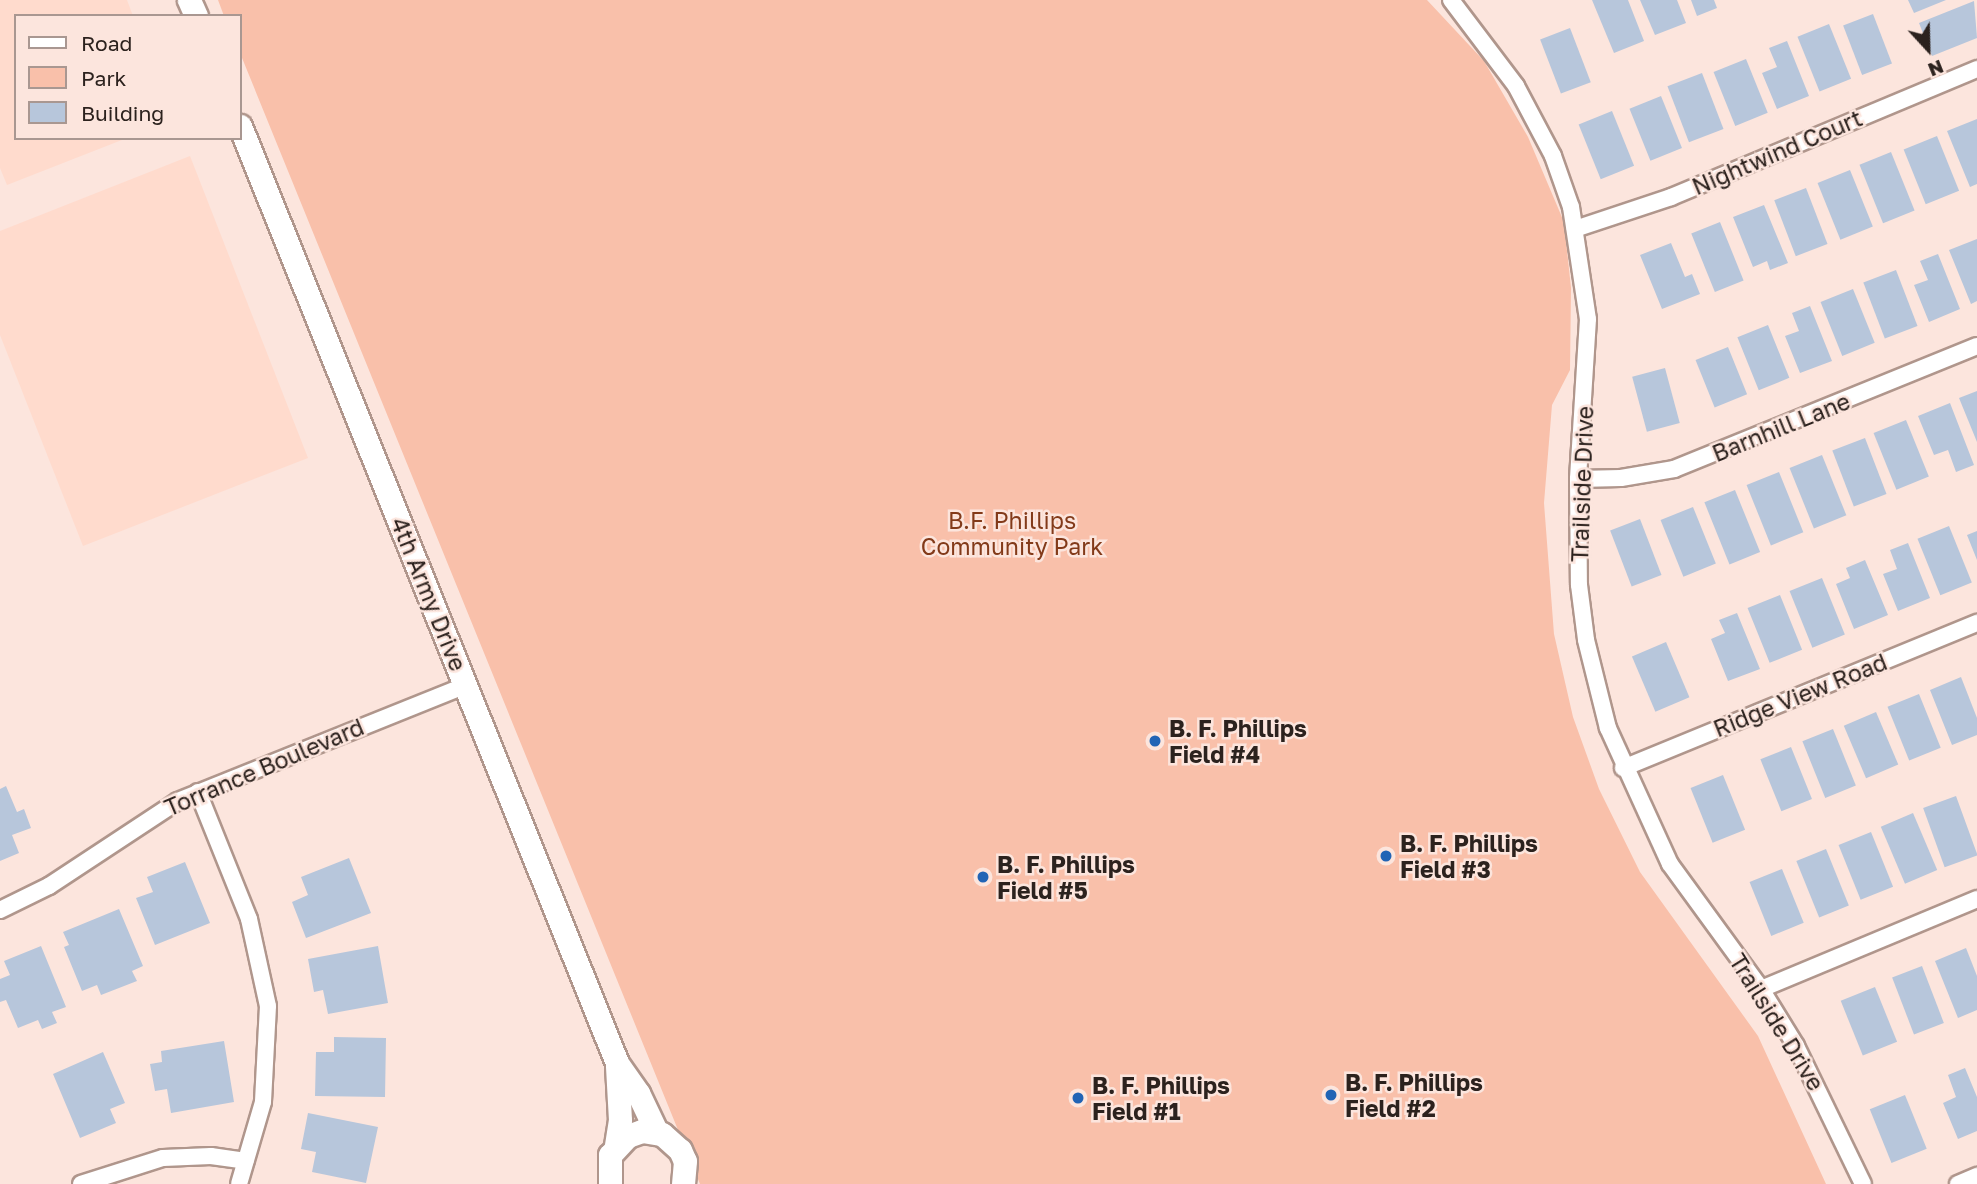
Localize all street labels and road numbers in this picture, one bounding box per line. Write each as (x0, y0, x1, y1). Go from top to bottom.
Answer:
street label: Nightwind Court (1688, 104, 1866, 200)
street label: Barnhill Lane (1708, 387, 1854, 467)
street label: Trailside Drive (1565, 406, 1599, 562)
street label: 4th Army Drive (386, 513, 472, 675)
street label: Ridge View Road (1709, 648, 1891, 742)
street label: Torrance Boulevard (160, 713, 368, 821)
street label: Trailside Drive (1724, 949, 1830, 1095)

